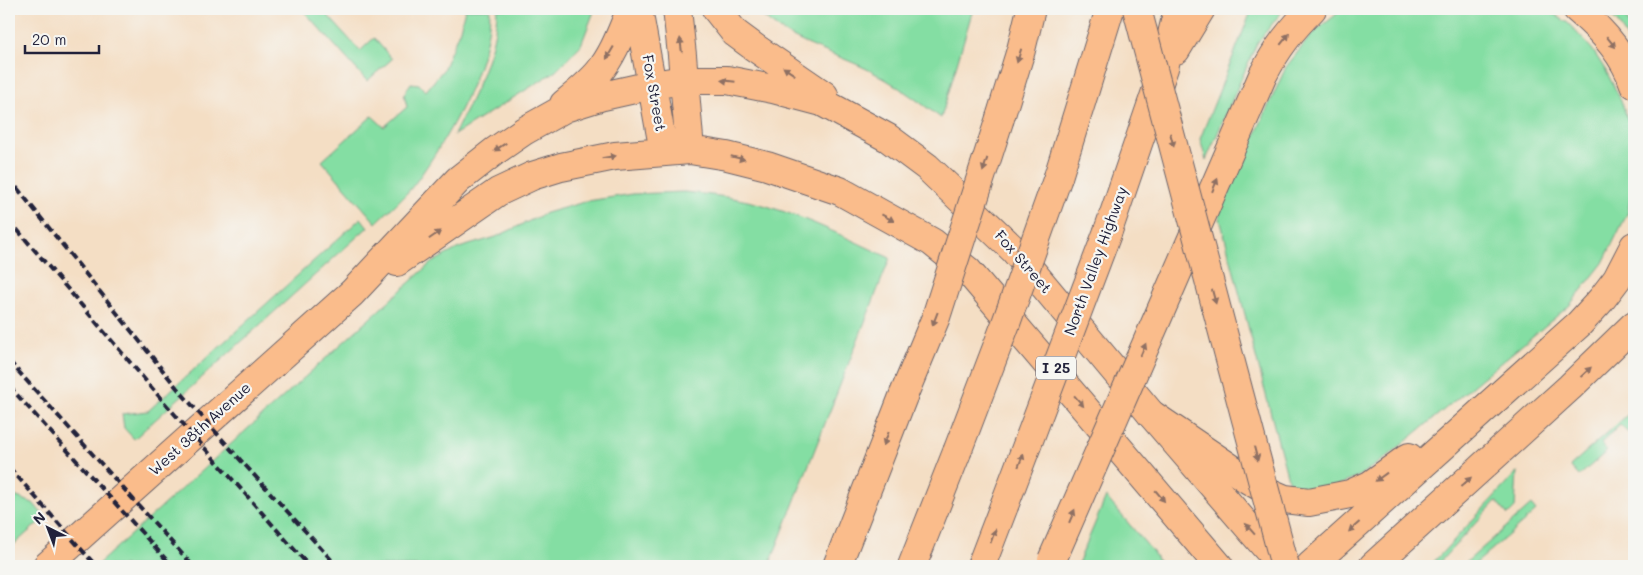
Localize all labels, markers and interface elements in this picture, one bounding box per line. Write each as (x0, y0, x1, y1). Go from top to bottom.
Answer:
scale bar (25, 22, 99, 54)
text: 20 m (32, 29, 66, 49)
one-way arrow (1279, 33, 1290, 46)
one-way arrow (677, 36, 685, 52)
one-way arrow (1605, 36, 1616, 49)
one-way arrow (606, 46, 615, 59)
one-way arrow (1015, 49, 1023, 64)
street label: Fox Street (638, 53, 672, 133)
one-way arrow (782, 67, 796, 76)
one-way arrow (720, 77, 736, 85)
one-way arrow (1168, 133, 1176, 148)
one-way arrow (494, 142, 507, 152)
one-way arrow (601, 153, 617, 161)
one-way arrow (730, 154, 745, 162)
one-way arrow (981, 157, 988, 172)
one-way arrow (1211, 178, 1219, 192)
street label: North Valley Highway (1059, 183, 1131, 338)
one-way arrow (882, 213, 895, 222)
street label: Fox Street (991, 226, 1057, 297)
one-way arrow (429, 230, 442, 240)
one-way arrow (1210, 290, 1218, 305)
one-way arrow (930, 312, 938, 326)
one-way arrow (1140, 343, 1148, 358)
road number: I 25 (1036, 356, 1076, 379)
one-way arrow (1579, 366, 1591, 378)
street label: West 38th Avenue (144, 377, 255, 479)
one-way arrow (1074, 394, 1085, 407)
one-way arrow (882, 432, 889, 447)
one-way arrow (1252, 447, 1260, 462)
one-way arrow (1018, 453, 1025, 468)
one-way arrow (1374, 472, 1388, 482)
one-way arrow (1460, 476, 1472, 488)
one-way arrow (1155, 489, 1166, 502)
north arrow (22, 502, 72, 552)
text: N (29, 507, 49, 529)
one-way arrow (1068, 509, 1076, 523)
one-way arrow (1349, 521, 1361, 533)
one-way arrow (1245, 523, 1256, 536)
one-way arrow (989, 528, 997, 543)

